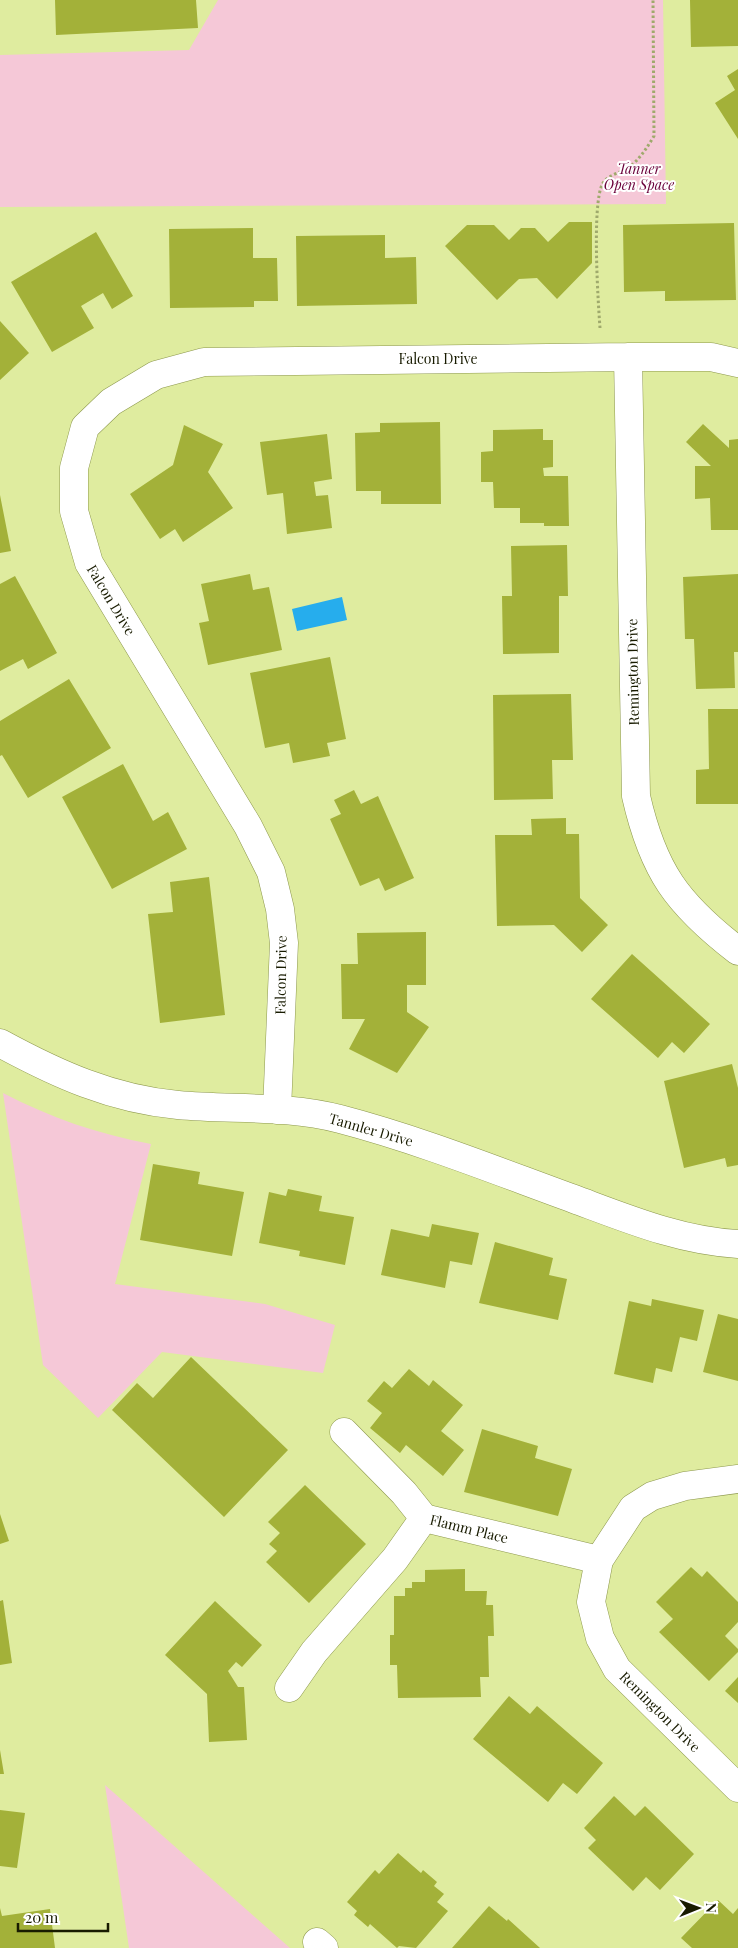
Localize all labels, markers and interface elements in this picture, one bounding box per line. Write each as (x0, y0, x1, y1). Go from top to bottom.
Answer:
park label: Tanner Open Space (604, 159, 674, 194)
street label: Falcon Drive (398, 349, 478, 368)
street label: Falcon Drive (83, 561, 140, 639)
street label: Remington Drive (622, 618, 643, 726)
street label: Falcon Drive (270, 935, 291, 1015)
street label: Tannler Drive (327, 1108, 415, 1151)
street label: Flamm Place (428, 1510, 510, 1547)
street label: Remington Drive (616, 1667, 705, 1756)
north arrow (673, 1883, 723, 1933)
scale bar (18, 1900, 108, 1932)
text: N (702, 1903, 721, 1913)
text: 20 m (25, 1907, 59, 1927)

